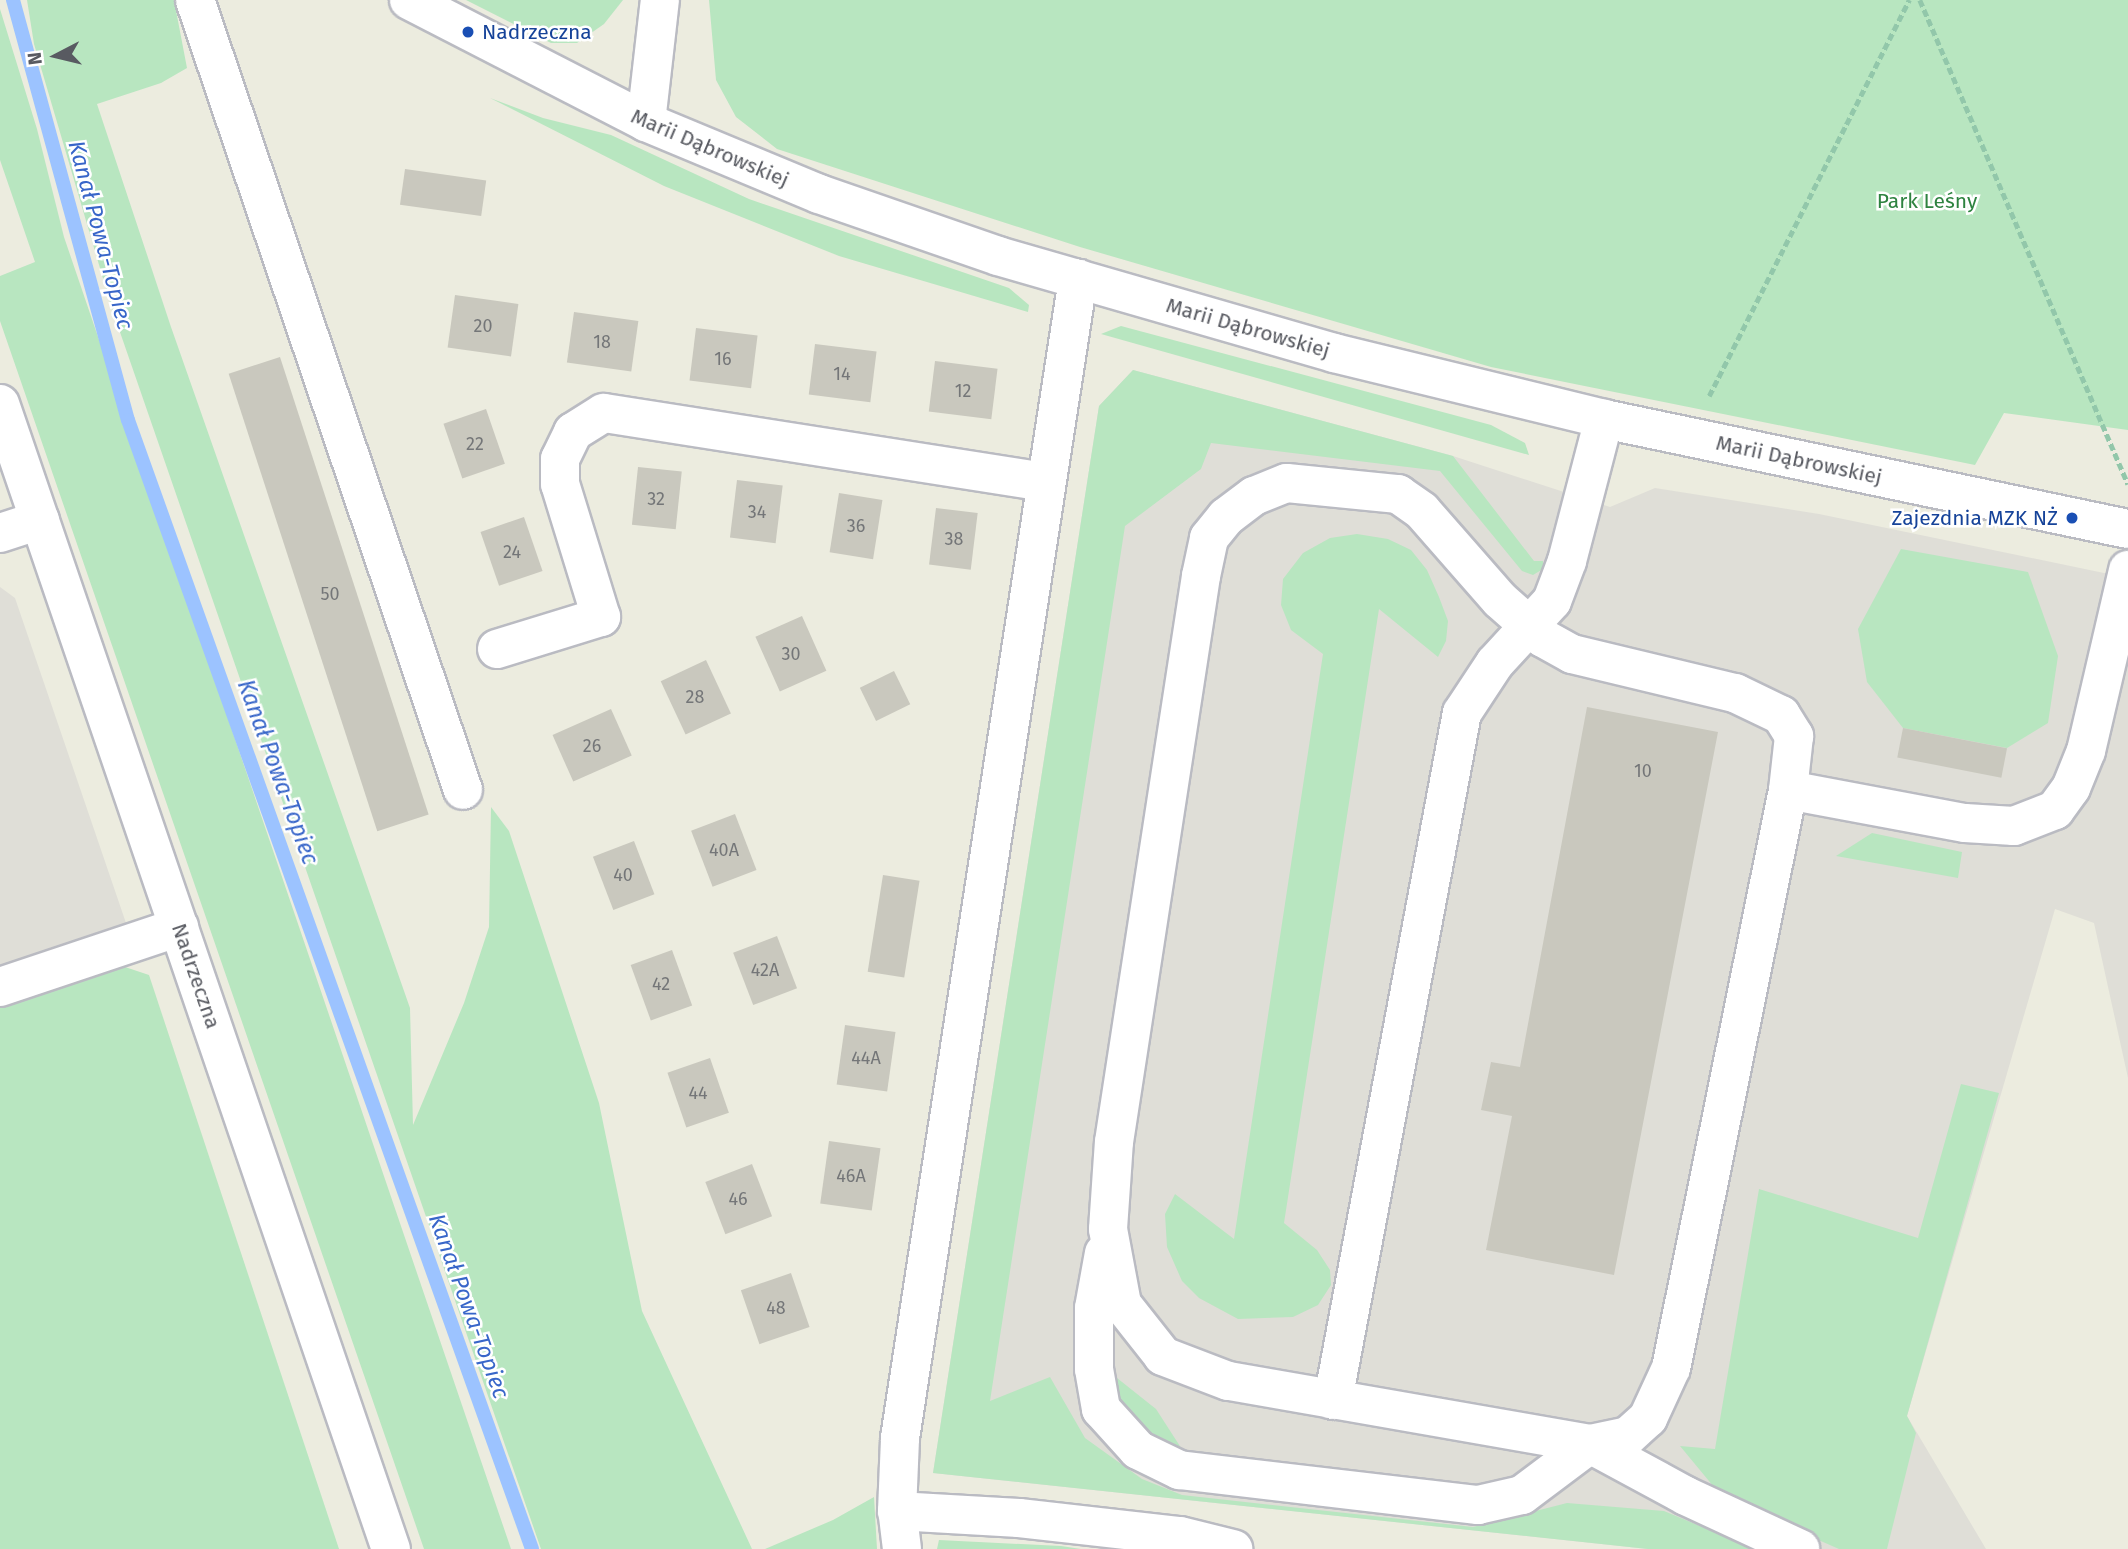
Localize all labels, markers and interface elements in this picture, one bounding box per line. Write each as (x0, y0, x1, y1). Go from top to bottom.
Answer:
place label: Nadrzeczna (482, 19, 592, 45)
north arrow (21, 21, 91, 91)
marker: Nadrzeczna (460, 24, 476, 40)
text: N (22, 51, 47, 66)
street label: Marii Dąbrowskiej (627, 103, 793, 193)
water label: Kanał Powa-Topiec (62, 137, 140, 333)
park label: Park Leśny (1877, 188, 1977, 214)
street label: Marii Dąbrowskiej (1163, 293, 1333, 363)
house number: 20 (474, 315, 492, 337)
house number: 18 (593, 331, 611, 353)
house number: 16 (714, 348, 732, 370)
house number: 14 (833, 363, 851, 385)
house number: 12 (955, 380, 971, 402)
street label: Marii Dąbrowskiej (1714, 430, 1884, 490)
house number: 22 (466, 433, 484, 455)
house number: 32 (647, 488, 665, 510)
house number: 34 (748, 501, 766, 523)
place label: Zajezdnia MZK NŻ (1892, 505, 2058, 531)
marker: Zajezdnia MZK NŻ (2064, 510, 2080, 526)
house number: 36 (847, 515, 865, 537)
house number: 38 (945, 528, 963, 550)
house number: 24 (503, 541, 521, 563)
house number: 50 (320, 583, 340, 605)
house number: 30 (781, 643, 801, 665)
water label: Kanał Powa-Topiec (232, 676, 324, 868)
house number: 28 (686, 686, 704, 708)
house number: 26 (583, 735, 601, 757)
house number: 10 (1634, 760, 1652, 782)
house number: 40A (709, 839, 739, 861)
house number: 40 (613, 864, 633, 886)
street label: Nadrzeczna (166, 920, 226, 1032)
house number: 42A (751, 959, 779, 981)
house number: 42 (652, 973, 670, 995)
house number: 44A (851, 1047, 881, 1069)
house number: 44 (688, 1082, 708, 1104)
house number: 46A (836, 1165, 866, 1187)
house number: 46 (728, 1188, 748, 1210)
water label: Kanał Powa-Topiec (423, 1210, 515, 1402)
house number: 48 (766, 1297, 786, 1319)

